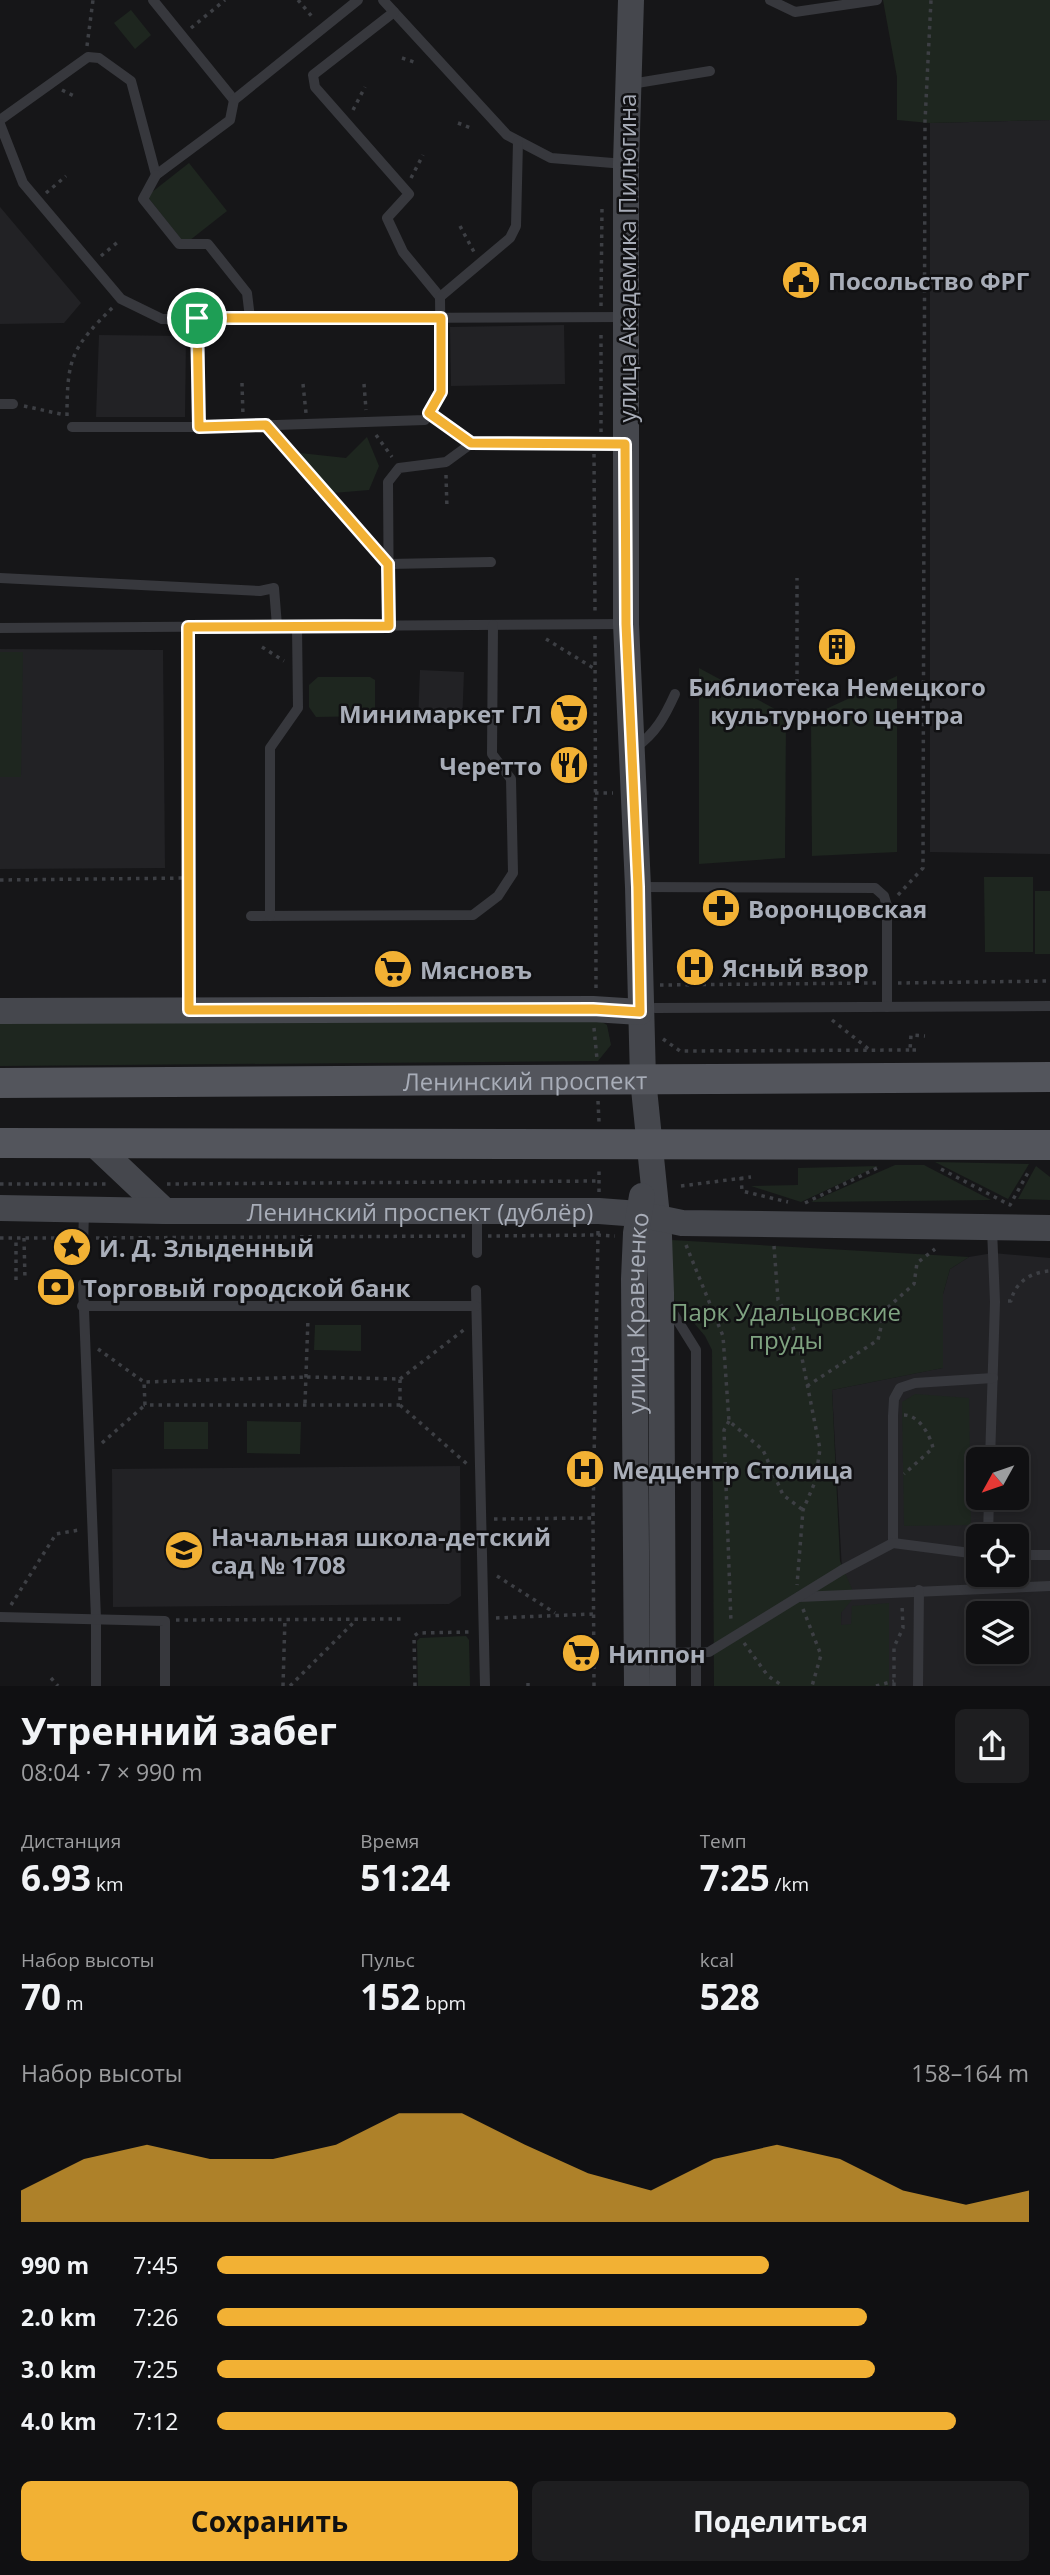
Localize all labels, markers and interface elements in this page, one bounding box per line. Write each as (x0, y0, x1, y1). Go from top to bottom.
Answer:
street label: улица Академика Пилюгина (610, 93, 643, 423)
public building icon: Посольство ФРГ (780, 259, 822, 301)
place label: Посольство ФРГ (828, 264, 1029, 297)
pin (167, 288, 227, 348)
icon: arrive (178, 299, 216, 337)
building icon: Библиотека Немецкого культурного центра (816, 626, 858, 668)
place label: Библиотека Немецкого культурного центра (688, 670, 986, 731)
supermarket icon: Минимаркет ГЛ (548, 692, 590, 734)
place label: Минимаркет ГЛ (339, 697, 542, 730)
restaurant icon: Черетто (548, 744, 590, 786)
place label: Черетто (440, 749, 542, 782)
pharmacy icon: Воронцовская (700, 887, 742, 929)
place label: Воронцовская (748, 892, 927, 925)
hospital icon: Ясный взор (674, 946, 716, 988)
supermarket icon: Мясновъ (372, 948, 414, 990)
place label: Ясный взор (721, 951, 869, 984)
place label: Мясновъ (420, 953, 532, 986)
street label: Ленинский проспект (403, 1063, 647, 1097)
street label: Ленинский проспект (дублёр) (247, 1195, 593, 1228)
street label: улица Кравченко (617, 1210, 656, 1414)
place icon: И. Д. Злыденный (51, 1226, 93, 1268)
place label: И. Д. Злыденный (99, 1231, 314, 1264)
bank icon: Торговый городской банк (35, 1266, 77, 1308)
place label: Торговый городской банк (83, 1271, 411, 1304)
park label: Парк Удальцовские пруды (671, 1295, 901, 1356)
north arrow (966, 1447, 1029, 1510)
map controls (966, 1447, 1029, 1664)
hospital icon: Медцентр Столица (564, 1448, 606, 1490)
place label: Медцентр Столица (612, 1453, 853, 1486)
place label: Начальная школа-детский сад № 1708 (211, 1520, 551, 1581)
button: locate (966, 1524, 1029, 1587)
school or university icon: Начальная школа-детский сад № 1708 (163, 1529, 205, 1571)
button: layers (966, 1601, 1029, 1664)
supermarket icon: Ниппон (560, 1632, 602, 1674)
place label: Ниппон (608, 1637, 706, 1670)
text: Утренний забег (21, 1704, 337, 1756)
button: share (955, 1709, 1029, 1783)
text: 08:04 · 7 × 990 m (21, 1756, 203, 1788)
text: Дистанция (21, 1828, 121, 1854)
text: Время (360, 1828, 419, 1854)
text: Темп (700, 1828, 747, 1854)
text: 6.93 (21, 1854, 91, 1901)
text: 51:24 (360, 1854, 450, 1901)
text: 7:25 (700, 1854, 770, 1901)
text: km (91, 1871, 124, 1897)
text: /km (770, 1871, 809, 1897)
text: Набор высоты (21, 1947, 154, 1973)
text: Пульс (360, 1947, 415, 1973)
text: kcal (700, 1947, 734, 1973)
text: 70 (21, 1973, 61, 2020)
text: 152 (360, 1973, 420, 2020)
text: 528 (700, 1973, 760, 2020)
text: m (61, 1990, 84, 2016)
text: bpm (420, 1990, 466, 2016)
text: Набор высоты (21, 2057, 183, 2089)
text: 158–164 m (911, 2057, 1029, 2089)
text: 990 m (21, 2249, 89, 2281)
text: 7:45 (133, 2249, 179, 2281)
text: 2.0 km (21, 2301, 97, 2333)
text: 7:26 (133, 2301, 179, 2333)
text: 3.0 km (21, 2353, 97, 2385)
text: 7:25 (133, 2353, 179, 2385)
text: 4.0 km (21, 2405, 97, 2437)
text: 7:12 (133, 2405, 179, 2437)
button: Сохранить (21, 2481, 518, 2561)
button: Поделиться (532, 2481, 1029, 2561)

